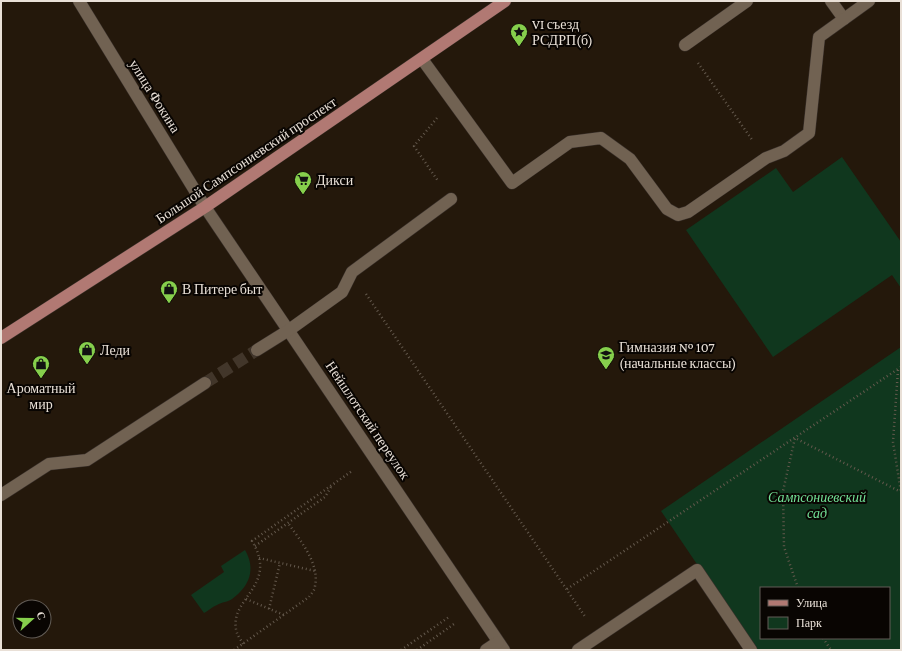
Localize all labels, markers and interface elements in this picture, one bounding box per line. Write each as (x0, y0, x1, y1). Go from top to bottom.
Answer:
place label: VI съезд РСДРП(б) (532, 16, 593, 49)
place icon: VI съезд РСДРП(б) (509, 22, 529, 47)
street label: улица Фокина (126, 56, 184, 136)
street label: Большой Сампсониевский проспект (153, 94, 339, 226)
supermarket icon: Дикси (293, 170, 313, 195)
place label: Дикси (316, 172, 354, 188)
shop icon: В Питере быт (159, 279, 179, 304)
place label: В Питере быт (182, 281, 262, 297)
place label: Гимназия № 107 (начальные классы) (619, 339, 736, 372)
shop icon: Леди (77, 340, 97, 365)
place label: Леди (100, 342, 131, 358)
school or university icon: Гимназия № 107 (начальные классы) (596, 345, 616, 370)
shop icon: Ароматный мир (31, 354, 51, 379)
street label: Нейшлотский переулок (322, 358, 414, 482)
place label: Ароматный мир (7, 380, 76, 412)
park label: Сампсониевский сад (768, 489, 866, 521)
legend (760, 587, 890, 639)
text: Улица (796, 596, 828, 610)
north arrow (12, 599, 52, 639)
text: С (34, 610, 48, 621)
text: Парк (796, 616, 822, 630)

